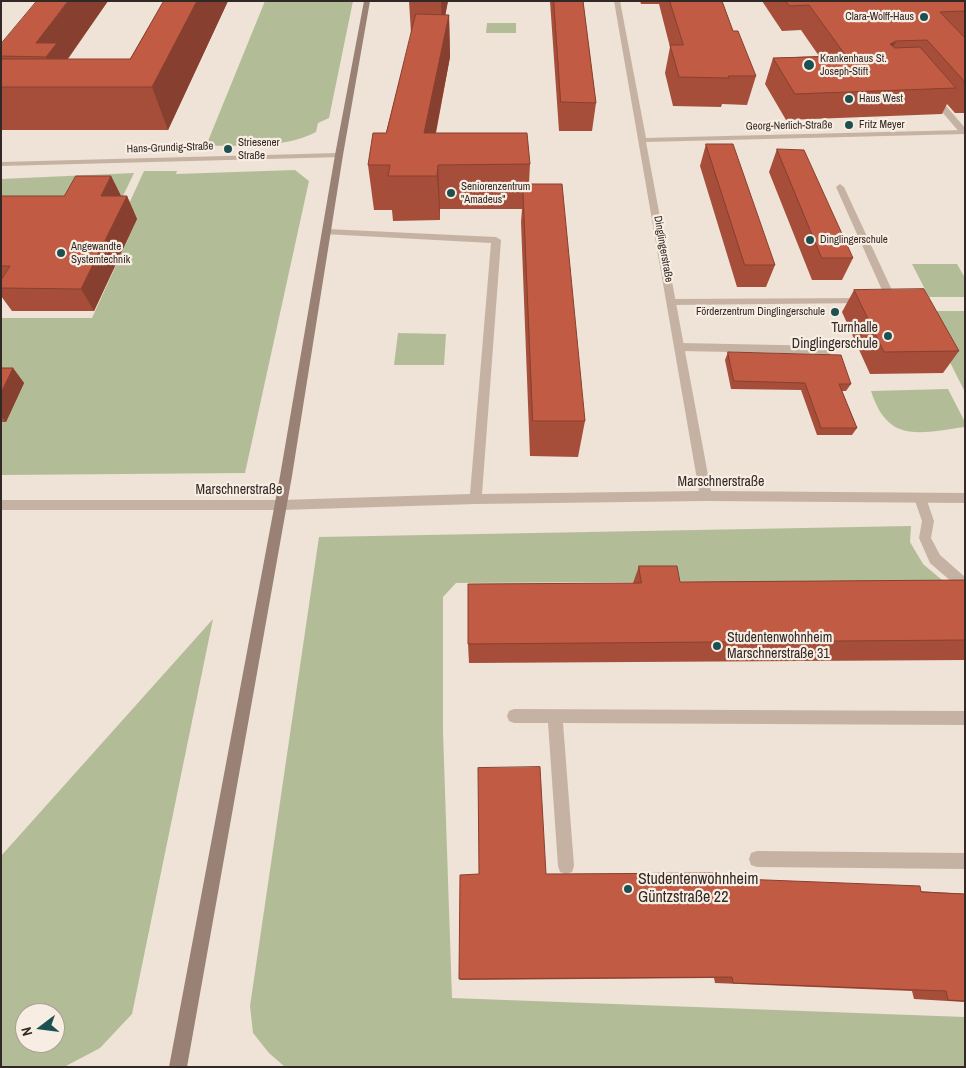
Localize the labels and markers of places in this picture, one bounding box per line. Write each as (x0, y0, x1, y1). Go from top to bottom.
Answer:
place label: Clara-Wolff-Haus (845, 10, 914, 24)
marker: Clara-Wolff-Haus (918, 11, 930, 23)
place label: Krankenhaus St. Joseph-Stift (820, 52, 887, 78)
marker: Krankenhaus St. Joseph-Stift (802, 58, 816, 72)
place label: Haus West (859, 92, 903, 106)
marker: Haus West (843, 93, 855, 105)
place label: Fritz Meyer (859, 118, 905, 132)
marker: Fritz Meyer (843, 119, 855, 131)
place label: Striesener Straße (238, 136, 280, 162)
marker: Striesener Straße (222, 143, 234, 155)
place label: Seniorenzentrum "Amadeus" (461, 180, 530, 206)
marker: Seniorenzentrum "Amadeus" (445, 187, 457, 199)
place label: Dinglingerschule (820, 233, 888, 247)
marker: Dinglingerschule (804, 234, 816, 246)
place label: Angewandte Systemtechnik (71, 240, 130, 266)
marker: Angewandte Systemtechnik (55, 247, 67, 259)
place label: Förderzentrum Dinglingerschule (696, 305, 825, 319)
marker: Förderzentrum Dinglingerschule (829, 306, 841, 318)
place label: Turnhalle Dinglingerschule (792, 320, 878, 352)
marker: Turnhalle Dinglingerschule (882, 330, 894, 342)
place label: Studentenwohnheim Marschnerstraße 31 (727, 630, 832, 662)
marker: Studentenwohnheim Marschnerstraße 31 (711, 640, 723, 652)
place label: Studentenwohnheim Güntzstraße 22 (638, 870, 758, 908)
marker: Studentenwohnheim Güntzstraße 22 (622, 883, 634, 895)

